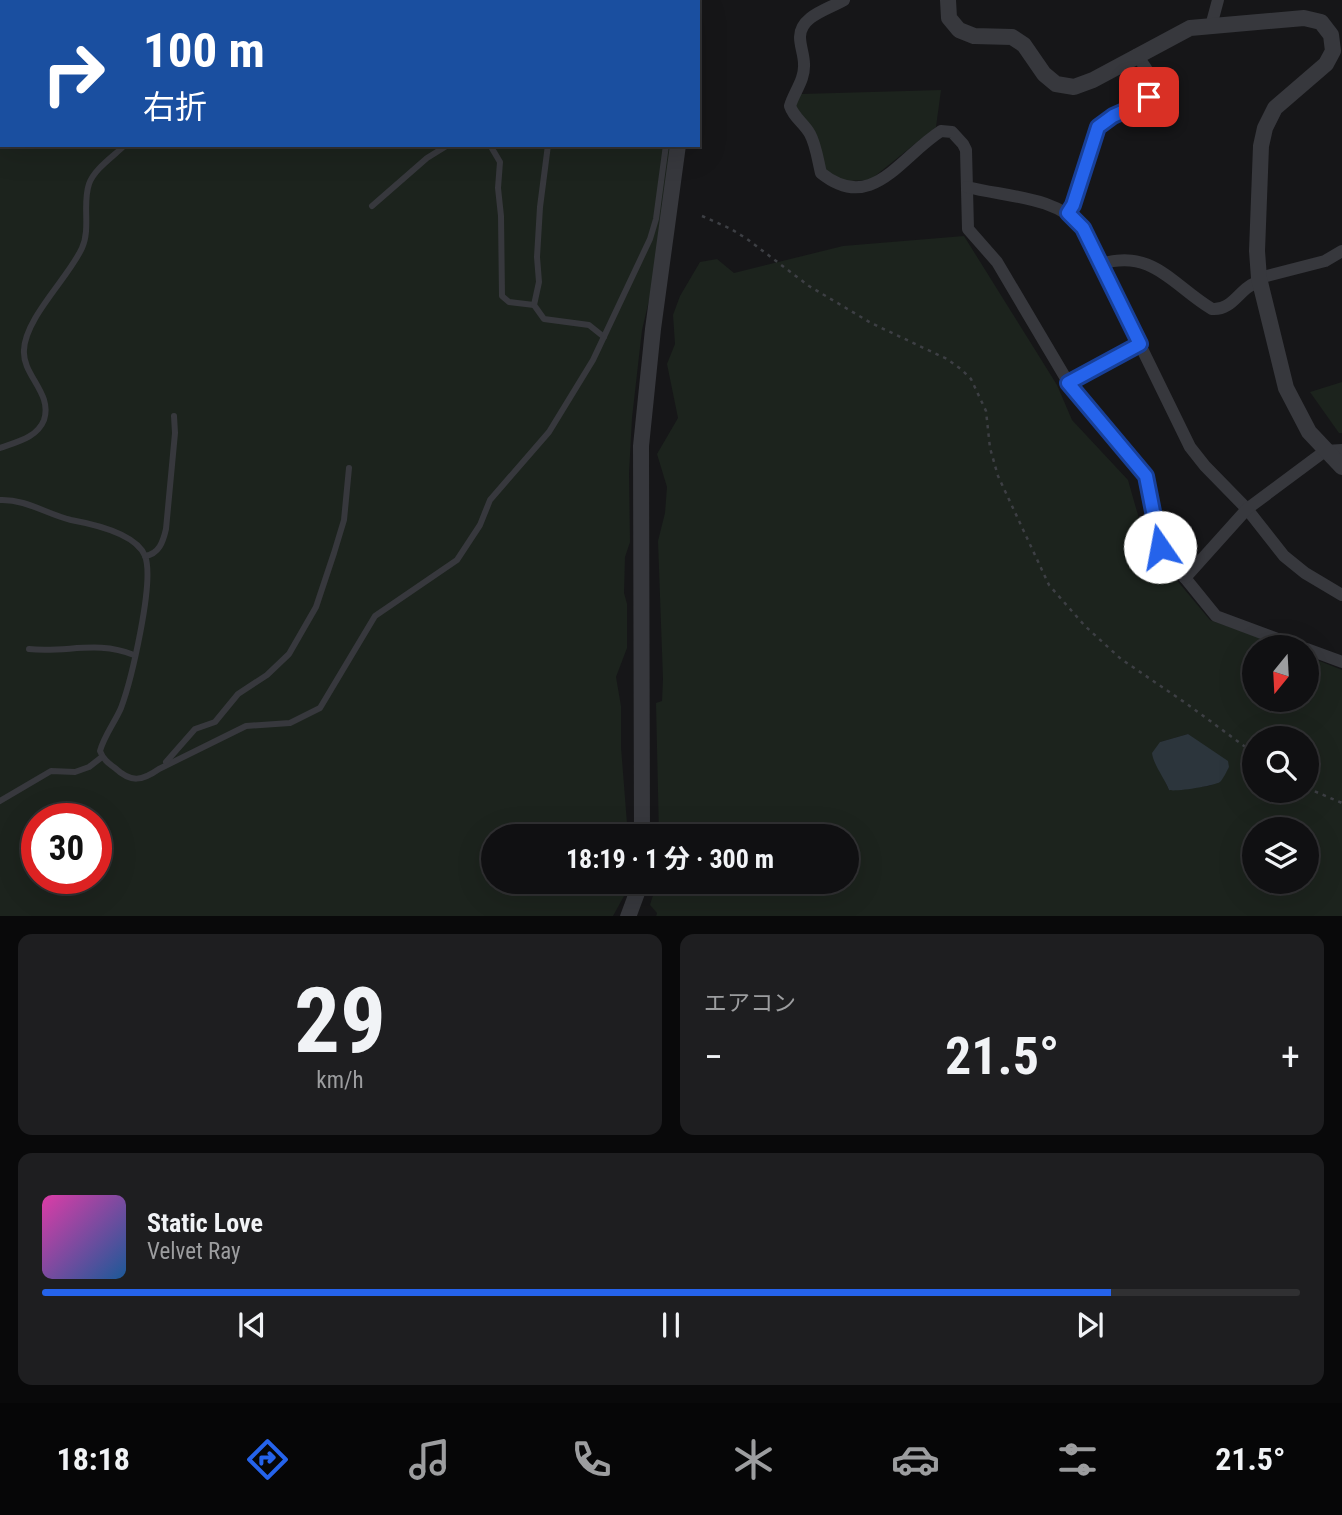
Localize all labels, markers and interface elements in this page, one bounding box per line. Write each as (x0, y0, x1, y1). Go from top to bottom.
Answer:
text: 100 m (143, 22, 265, 79)
icon: right (28, 28, 119, 119)
pin (1119, 67, 1179, 127)
icon: arrive (1130, 78, 1168, 116)
text: 右折 (143, 88, 207, 126)
position arrow (1123, 510, 1197, 584)
north arrow (1242, 635, 1320, 712)
map controls (1242, 635, 1319, 894)
button: search (1242, 726, 1319, 803)
speed limit sign: 30 (21, 803, 112, 894)
button: layers (1242, 817, 1319, 894)
text: 18:19 · 1 分 · 300 m (566, 844, 774, 874)
text: 29 (294, 968, 386, 1074)
text: エアコン (704, 990, 796, 1017)
text: 21.5° (945, 1026, 1059, 1087)
text: − (704, 1035, 723, 1079)
text: + (1281, 1035, 1300, 1079)
text: km/h (316, 1067, 364, 1094)
text: Static Love (147, 1208, 263, 1238)
text: Velvet Ray (147, 1238, 241, 1265)
icon: previous (233, 1306, 271, 1344)
icon: pause (652, 1306, 690, 1344)
icon: next (1071, 1306, 1109, 1344)
icon: directions (243, 1435, 292, 1484)
icon: music (405, 1435, 454, 1484)
icon: phone (567, 1435, 616, 1484)
icon: climate (729, 1435, 778, 1484)
icon: car (891, 1435, 940, 1484)
icon: filters (1053, 1435, 1102, 1484)
text: 18:18 (57, 1440, 130, 1478)
text: 21.5° (1215, 1440, 1285, 1478)

